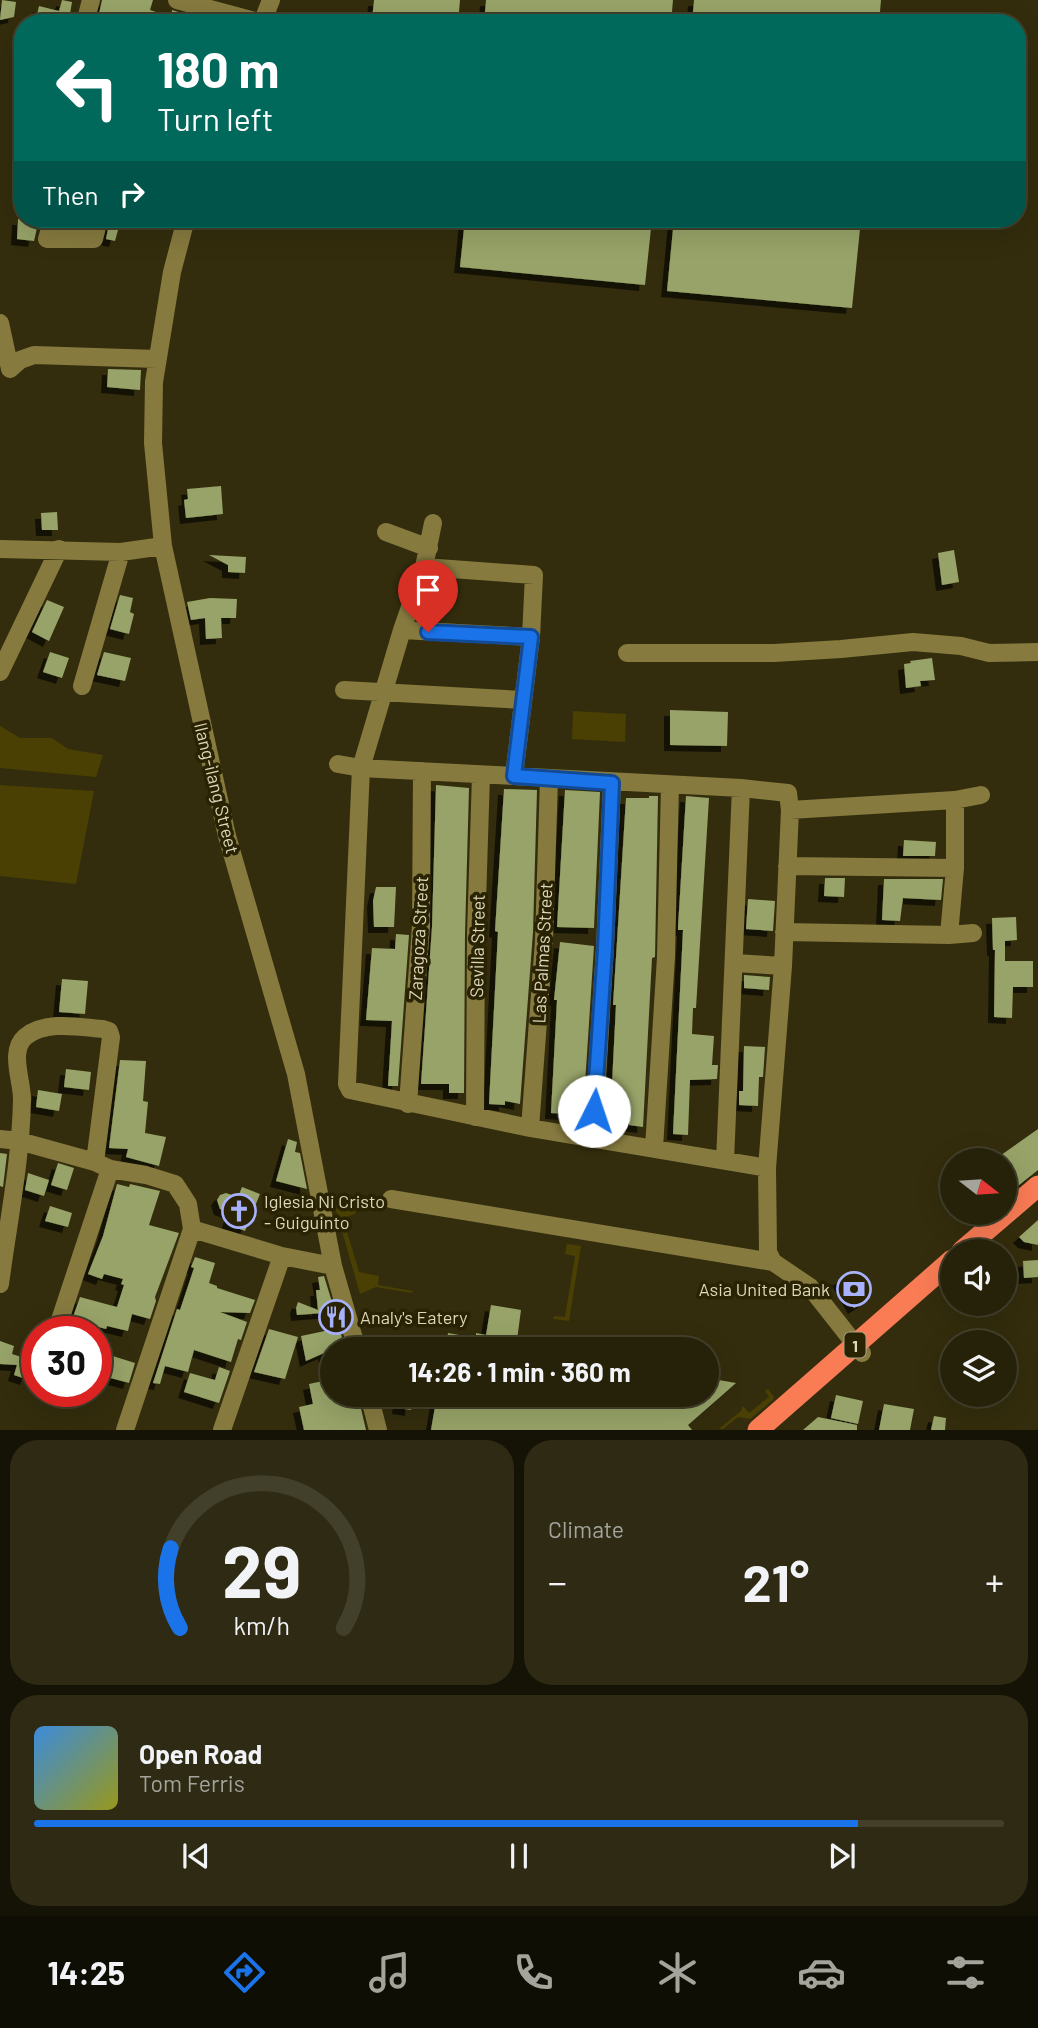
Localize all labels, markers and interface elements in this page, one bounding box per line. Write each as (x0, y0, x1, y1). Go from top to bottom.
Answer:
text: 180 m (157, 39, 280, 98)
icon: left (42, 42, 133, 133)
text: Turn left (157, 99, 274, 137)
icon: right (113, 175, 151, 213)
text: Then (42, 179, 99, 210)
pin (398, 560, 458, 632)
icon: arrive (409, 571, 447, 609)
street label: Ilang-ilang Street (190, 720, 244, 856)
street label: Zaragoza Street (404, 875, 432, 1001)
street label: Las Palmas Street (527, 882, 557, 1024)
street label: Sevilla Street (465, 894, 489, 998)
position arrow (557, 1074, 631, 1148)
north arrow (940, 1148, 1017, 1225)
map controls (940, 1148, 1017, 1407)
place label: Iglesia Ni Cristo - Guiguinto (264, 1190, 385, 1233)
church icon: Iglesia Ni Cristo - Guiguinto (220, 1192, 258, 1230)
button: sound (940, 1239, 1017, 1316)
bank icon: Asia United Bank (835, 1270, 873, 1308)
place label: Asia United Bank (699, 1278, 830, 1300)
restaurant icon: Analy's Eatery (317, 1298, 355, 1336)
place label: Analy's Eatery (360, 1306, 468, 1328)
speed limit sign: 30 (21, 1316, 112, 1407)
button: layers (940, 1330, 1017, 1407)
road number: 1 (844, 1332, 866, 1358)
text: 14:26 · 1 min · 360 m (408, 1356, 631, 1387)
text: Climate (548, 1515, 624, 1543)
text: 29 (222, 1526, 302, 1614)
text: 21° (743, 1550, 809, 1612)
text: − (548, 1558, 567, 1604)
text: + (985, 1558, 1004, 1604)
text: km/h (234, 1610, 290, 1640)
text: Open Road (139, 1738, 262, 1769)
text: Tom Ferris (139, 1769, 245, 1797)
icon: previous (177, 1837, 215, 1875)
icon: pause (500, 1837, 538, 1875)
icon: next (823, 1837, 861, 1875)
icon: directions (220, 1948, 269, 1997)
icon: music (365, 1948, 414, 1997)
icon: phone (509, 1948, 558, 1997)
icon: climate (653, 1948, 702, 1997)
icon: car (797, 1948, 846, 1997)
icon: filters (941, 1948, 990, 1997)
text: 14:25 (48, 1953, 125, 1991)

